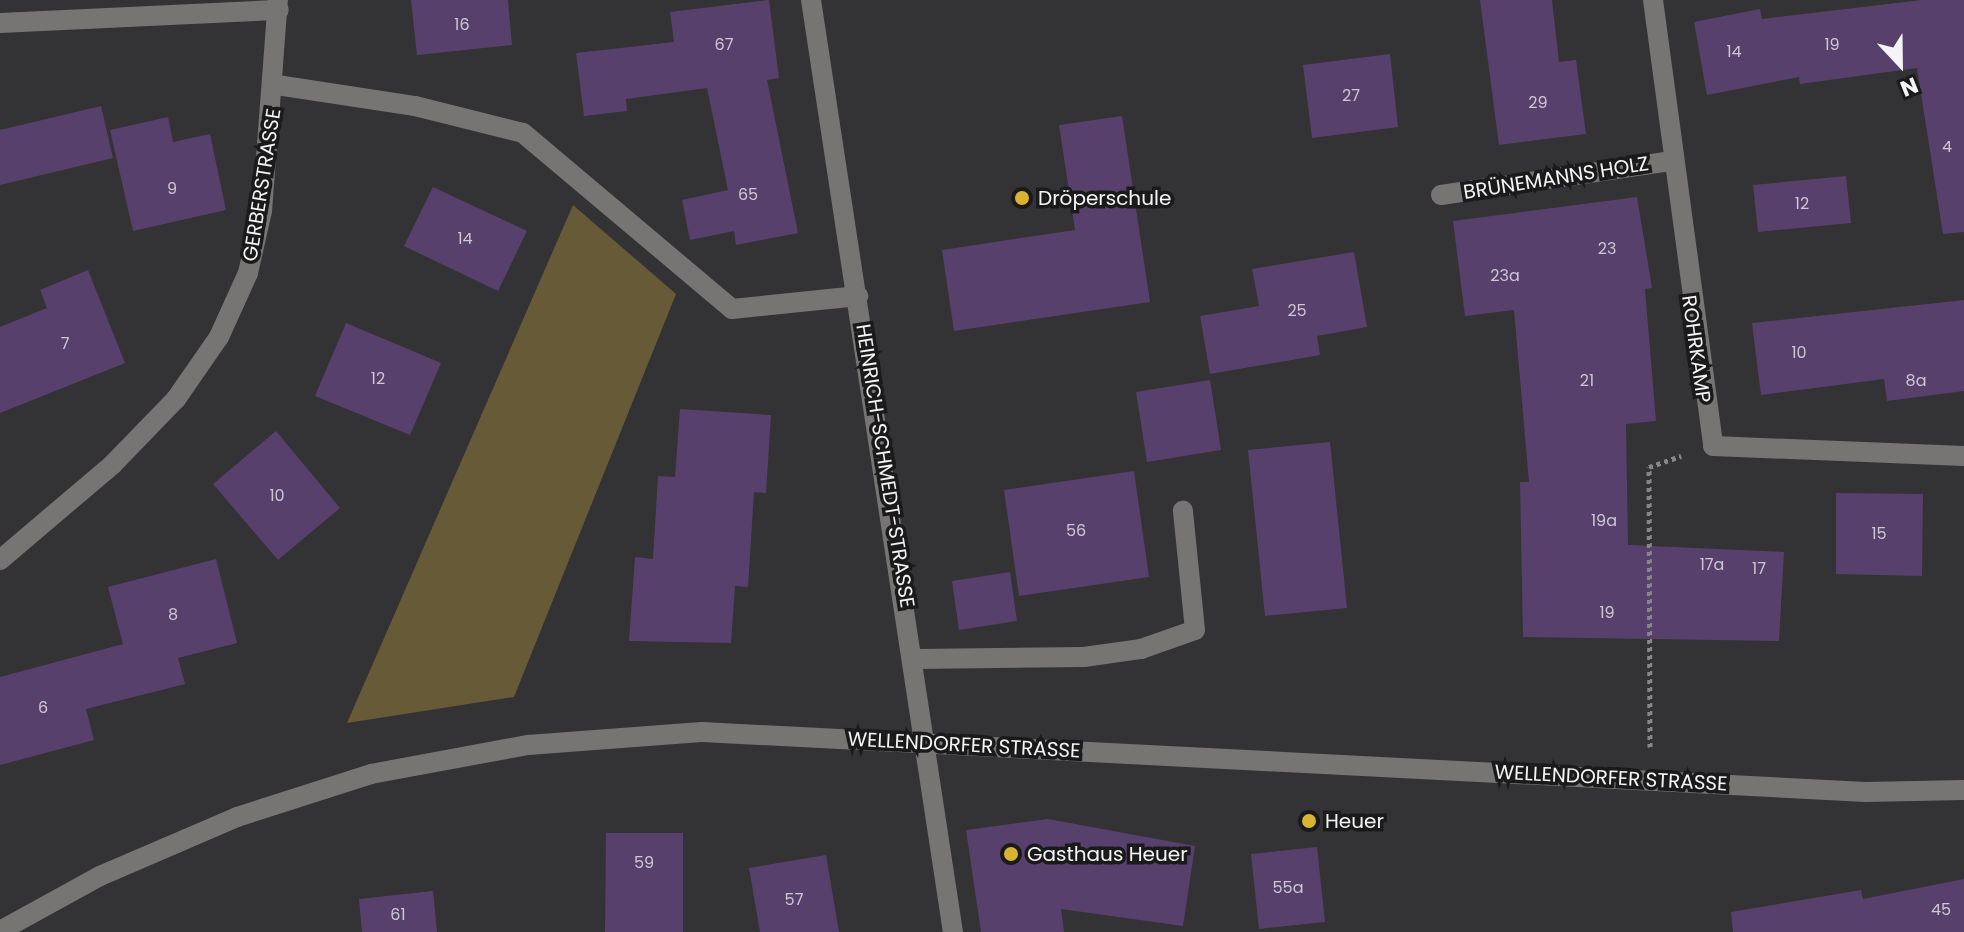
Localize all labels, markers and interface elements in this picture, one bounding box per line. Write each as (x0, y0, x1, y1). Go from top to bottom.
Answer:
house number: 16 (454, 15, 470, 35)
north arrow (1860, 24, 1940, 104)
house number: 67 (715, 35, 733, 55)
house number: 19 (1824, 35, 1840, 55)
house number: 14 (1726, 42, 1742, 62)
text: N (1896, 69, 1923, 104)
house number: 27 (1342, 86, 1360, 106)
house number: 29 (1528, 93, 1548, 113)
street label: GERBERSTRASSE (238, 107, 286, 263)
house number: 4 (1942, 137, 1952, 157)
street label: BRÜNEMANNS HOLZ (1462, 152, 1650, 204)
house number: 9 (167, 179, 177, 199)
house number: 65 (738, 185, 758, 205)
place label: Dröperschule (1038, 186, 1171, 210)
marker: Dröperschule (1013, 189, 1031, 207)
house number: 12 (1795, 194, 1809, 214)
house number: 14 (457, 229, 473, 249)
house number: 23 (1598, 239, 1616, 259)
house number: 23a (1490, 266, 1520, 286)
street label: ROHRKAMP (1677, 294, 1715, 404)
house number: 25 (1287, 301, 1307, 321)
street label: HEINRICH-SCHMEDT-STRASSE (851, 322, 919, 610)
house number: 7 (61, 334, 69, 354)
house number: 10 (1791, 343, 1807, 363)
house number: 12 (371, 369, 385, 389)
house number: 21 (1580, 371, 1594, 391)
house number: 8a (1906, 371, 1926, 391)
house number: 10 (269, 486, 285, 506)
house number: 19a (1591, 511, 1617, 531)
house number: 56 (1066, 521, 1086, 541)
house number: 15 (1871, 524, 1887, 544)
house number: 17a (1700, 555, 1724, 575)
house number: 17 (1752, 559, 1766, 579)
house number: 19 (1599, 603, 1615, 623)
house number: 8 (168, 605, 178, 625)
house number: 6 (38, 698, 48, 718)
street label: WELLENDORFER STRASSE (847, 727, 1081, 763)
street label: WELLENDORFER STRASSE (1494, 760, 1728, 796)
place label: Heuer (1325, 809, 1384, 833)
marker: Heuer (1300, 812, 1318, 830)
place label: Gasthaus Heuer (1027, 842, 1188, 866)
marker: Gasthaus Heuer (1002, 845, 1020, 863)
house number: 59 (634, 853, 654, 873)
house number: 55a (1273, 878, 1303, 898)
house number: 57 (785, 890, 803, 910)
house number: 45 (1931, 900, 1951, 920)
house number: 61 (390, 905, 406, 925)

